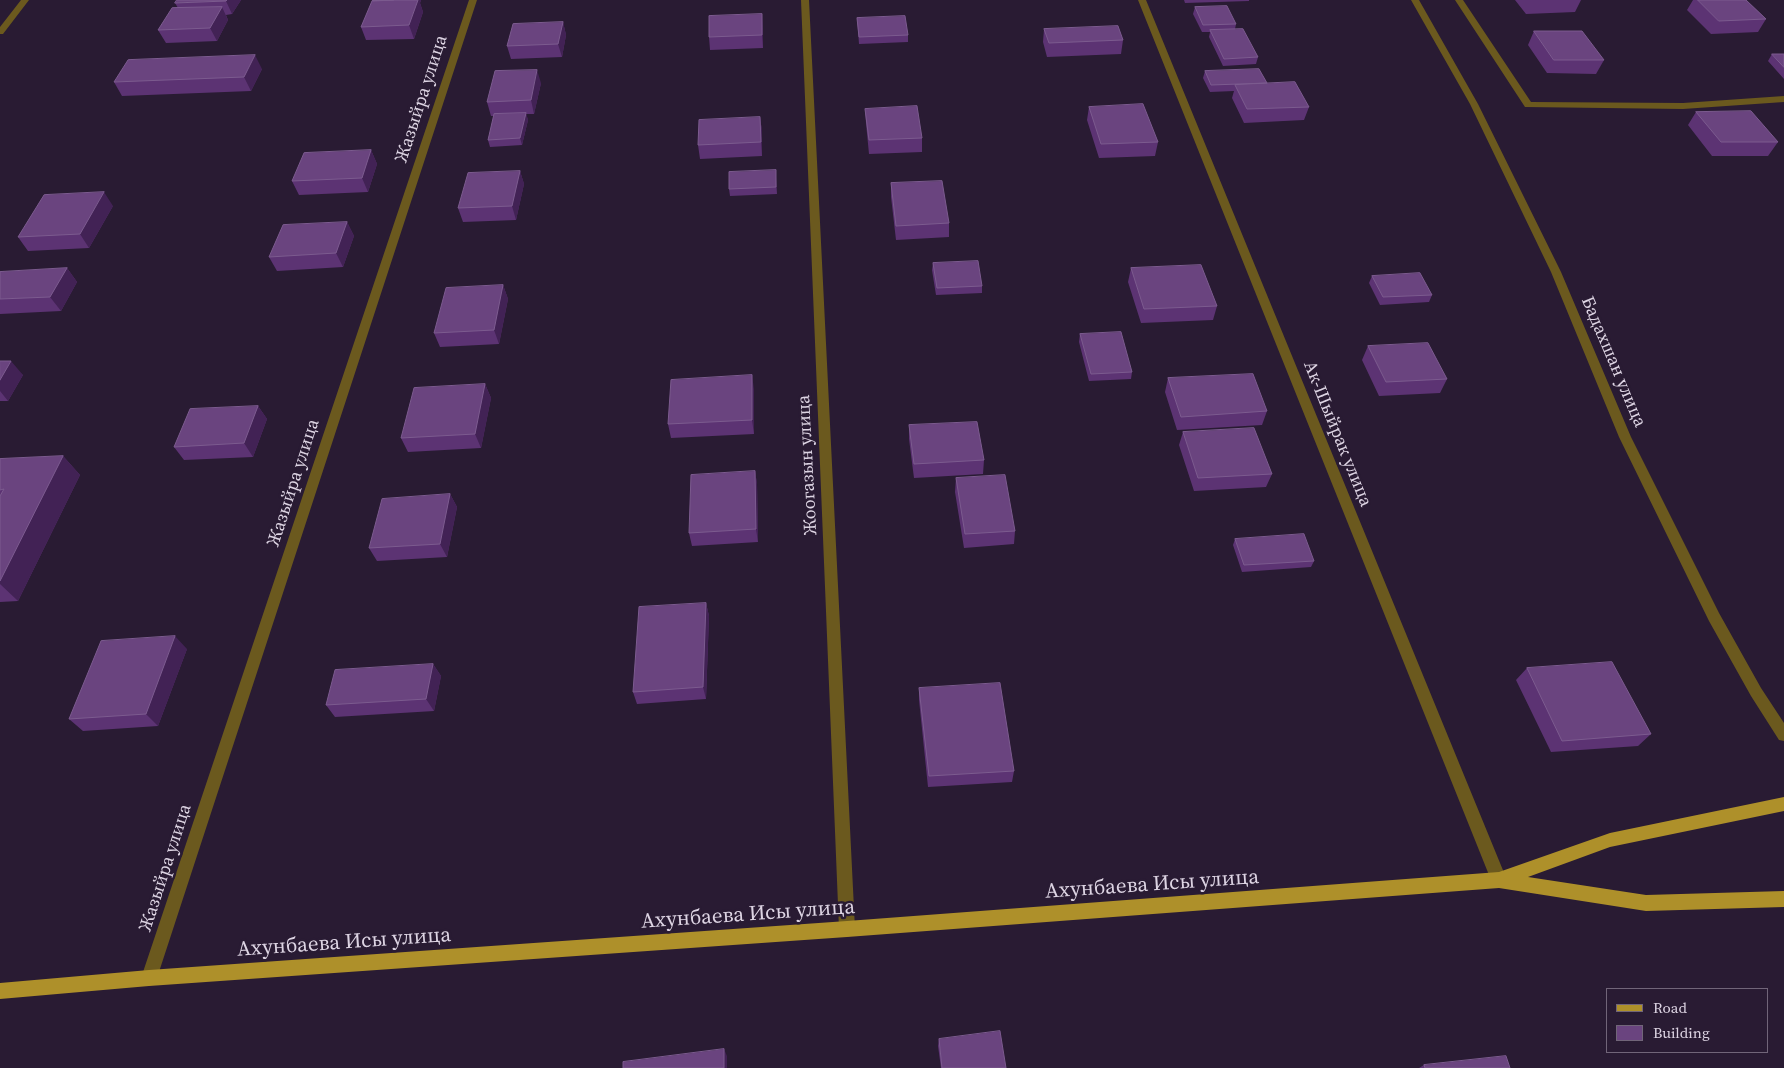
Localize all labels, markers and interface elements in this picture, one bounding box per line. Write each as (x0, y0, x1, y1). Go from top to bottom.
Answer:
street label: Жазыйра улица (391, 32, 453, 166)
street label: Бадахшан улица (1576, 293, 1650, 431)
street label: Ак-Шыйрак улица (1298, 358, 1376, 510)
street label: Жоогазын улица (794, 394, 822, 536)
street label: Жазыйра улица (263, 416, 325, 550)
street label: Жазыйра улица (135, 801, 197, 935)
street label: Ахунбаева Исы улица (1044, 865, 1260, 905)
street label: Ахунбаева Исы улица (640, 895, 856, 935)
street label: Ахунбаева Исы улица (236, 923, 452, 963)
legend (1606, 988, 1769, 1053)
text: Road (1653, 997, 1687, 1018)
text: Building (1653, 1022, 1710, 1043)

